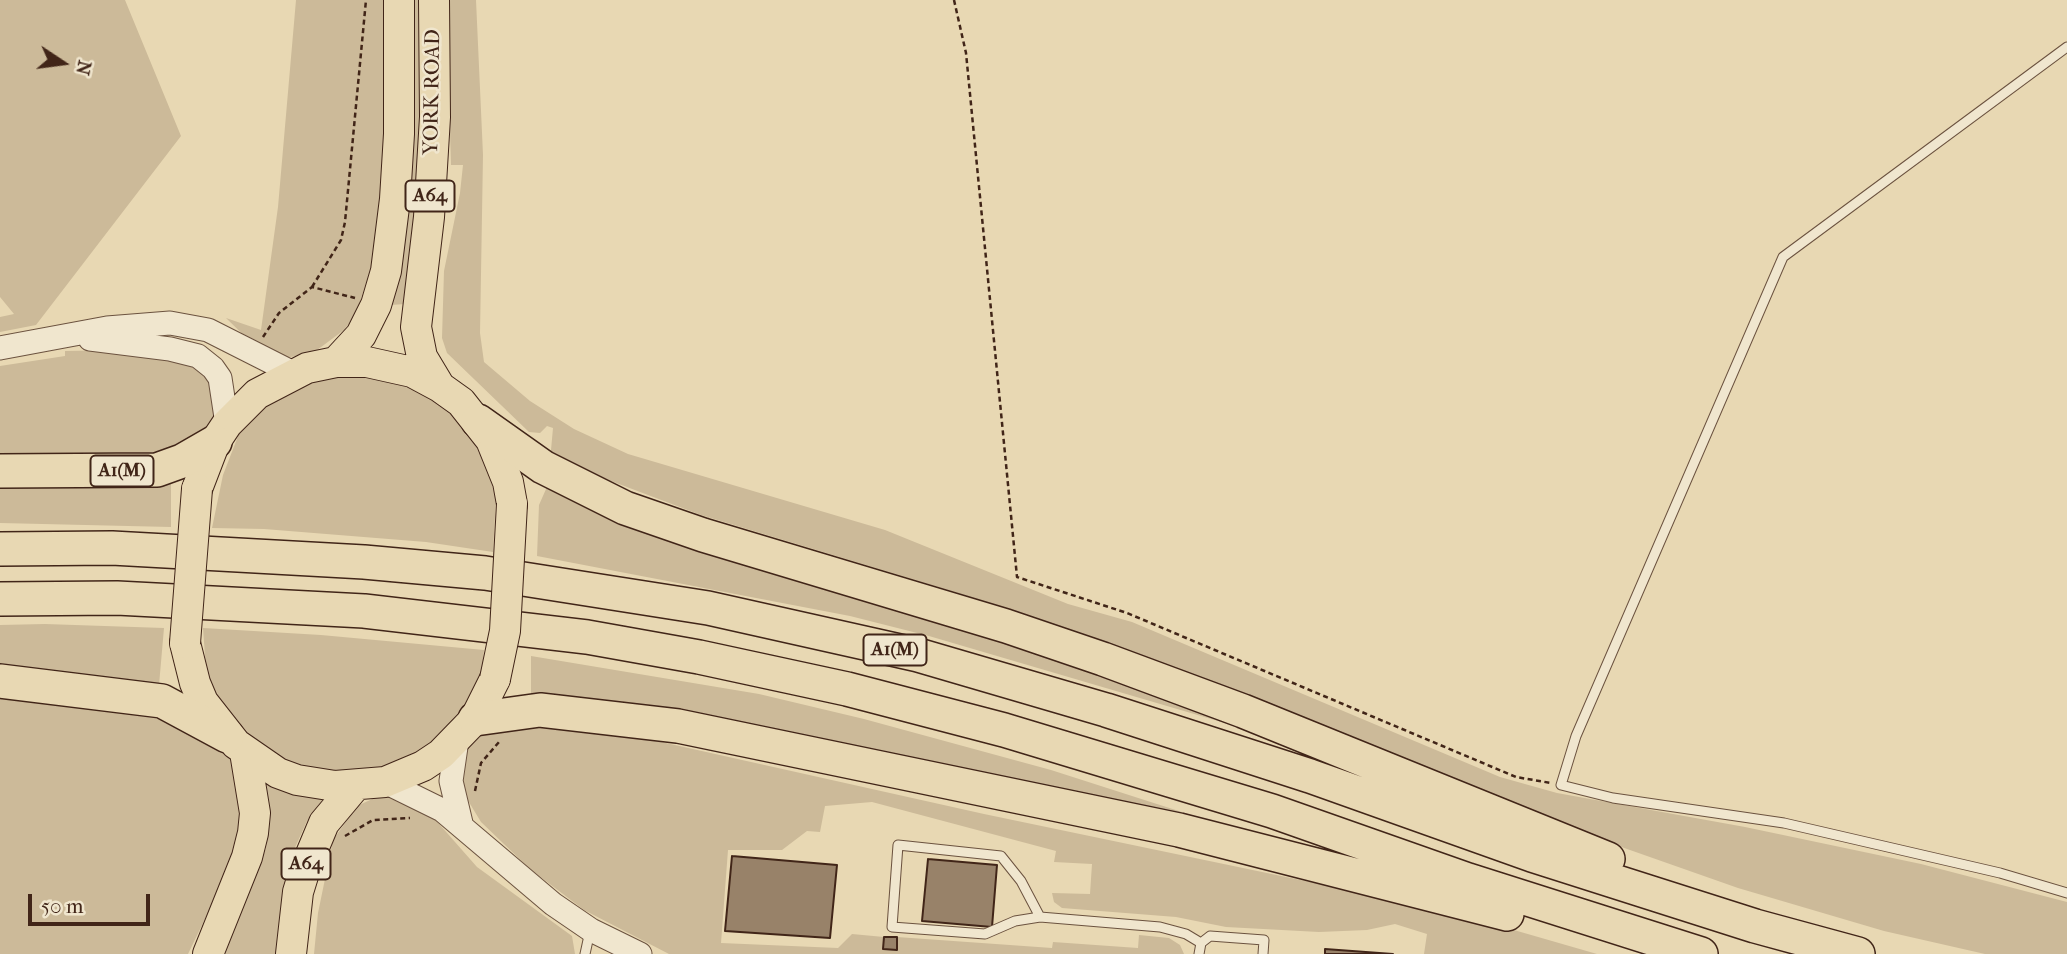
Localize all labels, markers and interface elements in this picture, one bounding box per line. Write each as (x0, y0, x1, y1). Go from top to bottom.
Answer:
north arrow (28, 28, 98, 98)
street label: YORK ROAD (419, 29, 447, 155)
text: N (71, 58, 96, 77)
road number: A64 (406, 180, 454, 212)
road number: A1(M) (90, 456, 154, 486)
road number: A1(M) (864, 635, 926, 666)
road number: A64 (282, 848, 330, 880)
scale bar (32, 880, 154, 924)
text: 50 m (41, 894, 84, 918)

